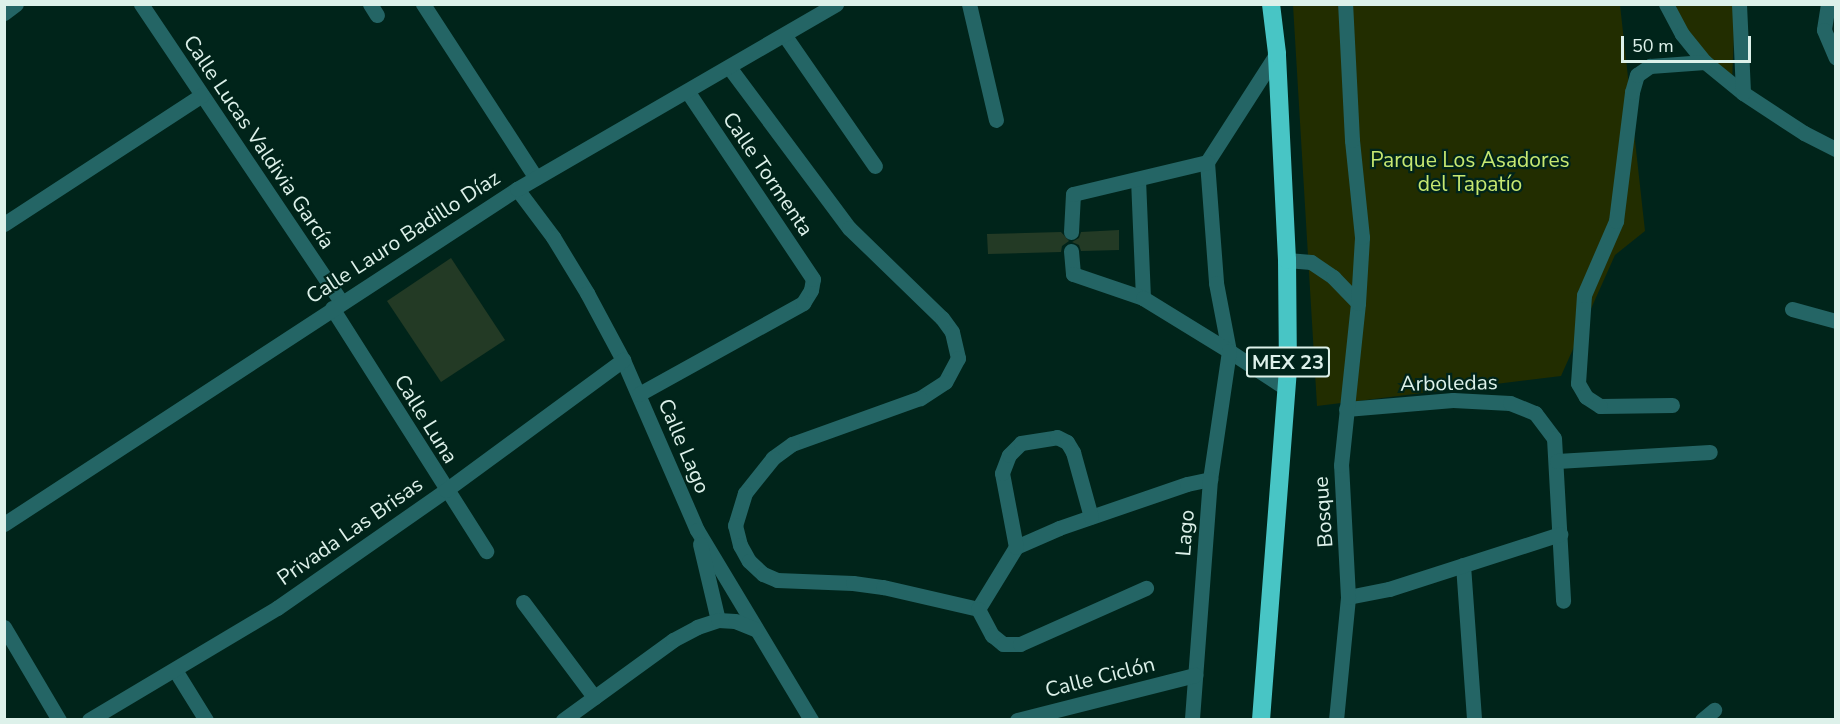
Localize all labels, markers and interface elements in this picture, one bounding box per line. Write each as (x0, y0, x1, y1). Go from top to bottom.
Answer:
scale bar (1624, 24, 1754, 62)
street label: Calle Lucas Valdivia García (178, 30, 340, 254)
text: 50 m (1632, 34, 1674, 58)
street label: Calle Tormenta (717, 107, 819, 241)
park label: Parque Los Asadores del Tapatío (1370, 147, 1570, 197)
street label: Calle Lauro Badillo Díaz (301, 165, 505, 309)
road number: MEX 23 (1244, 345, 1332, 379)
street label: Calle Luna (389, 370, 463, 468)
street label: Arboledas (1400, 370, 1498, 396)
street label: Calle Lago (653, 395, 715, 497)
street label: Privada Las Brisas (272, 471, 428, 591)
street label: Bosque (1308, 476, 1338, 548)
street label: Lago (1170, 509, 1200, 557)
street label: Calle Ciclón (1042, 651, 1158, 703)

